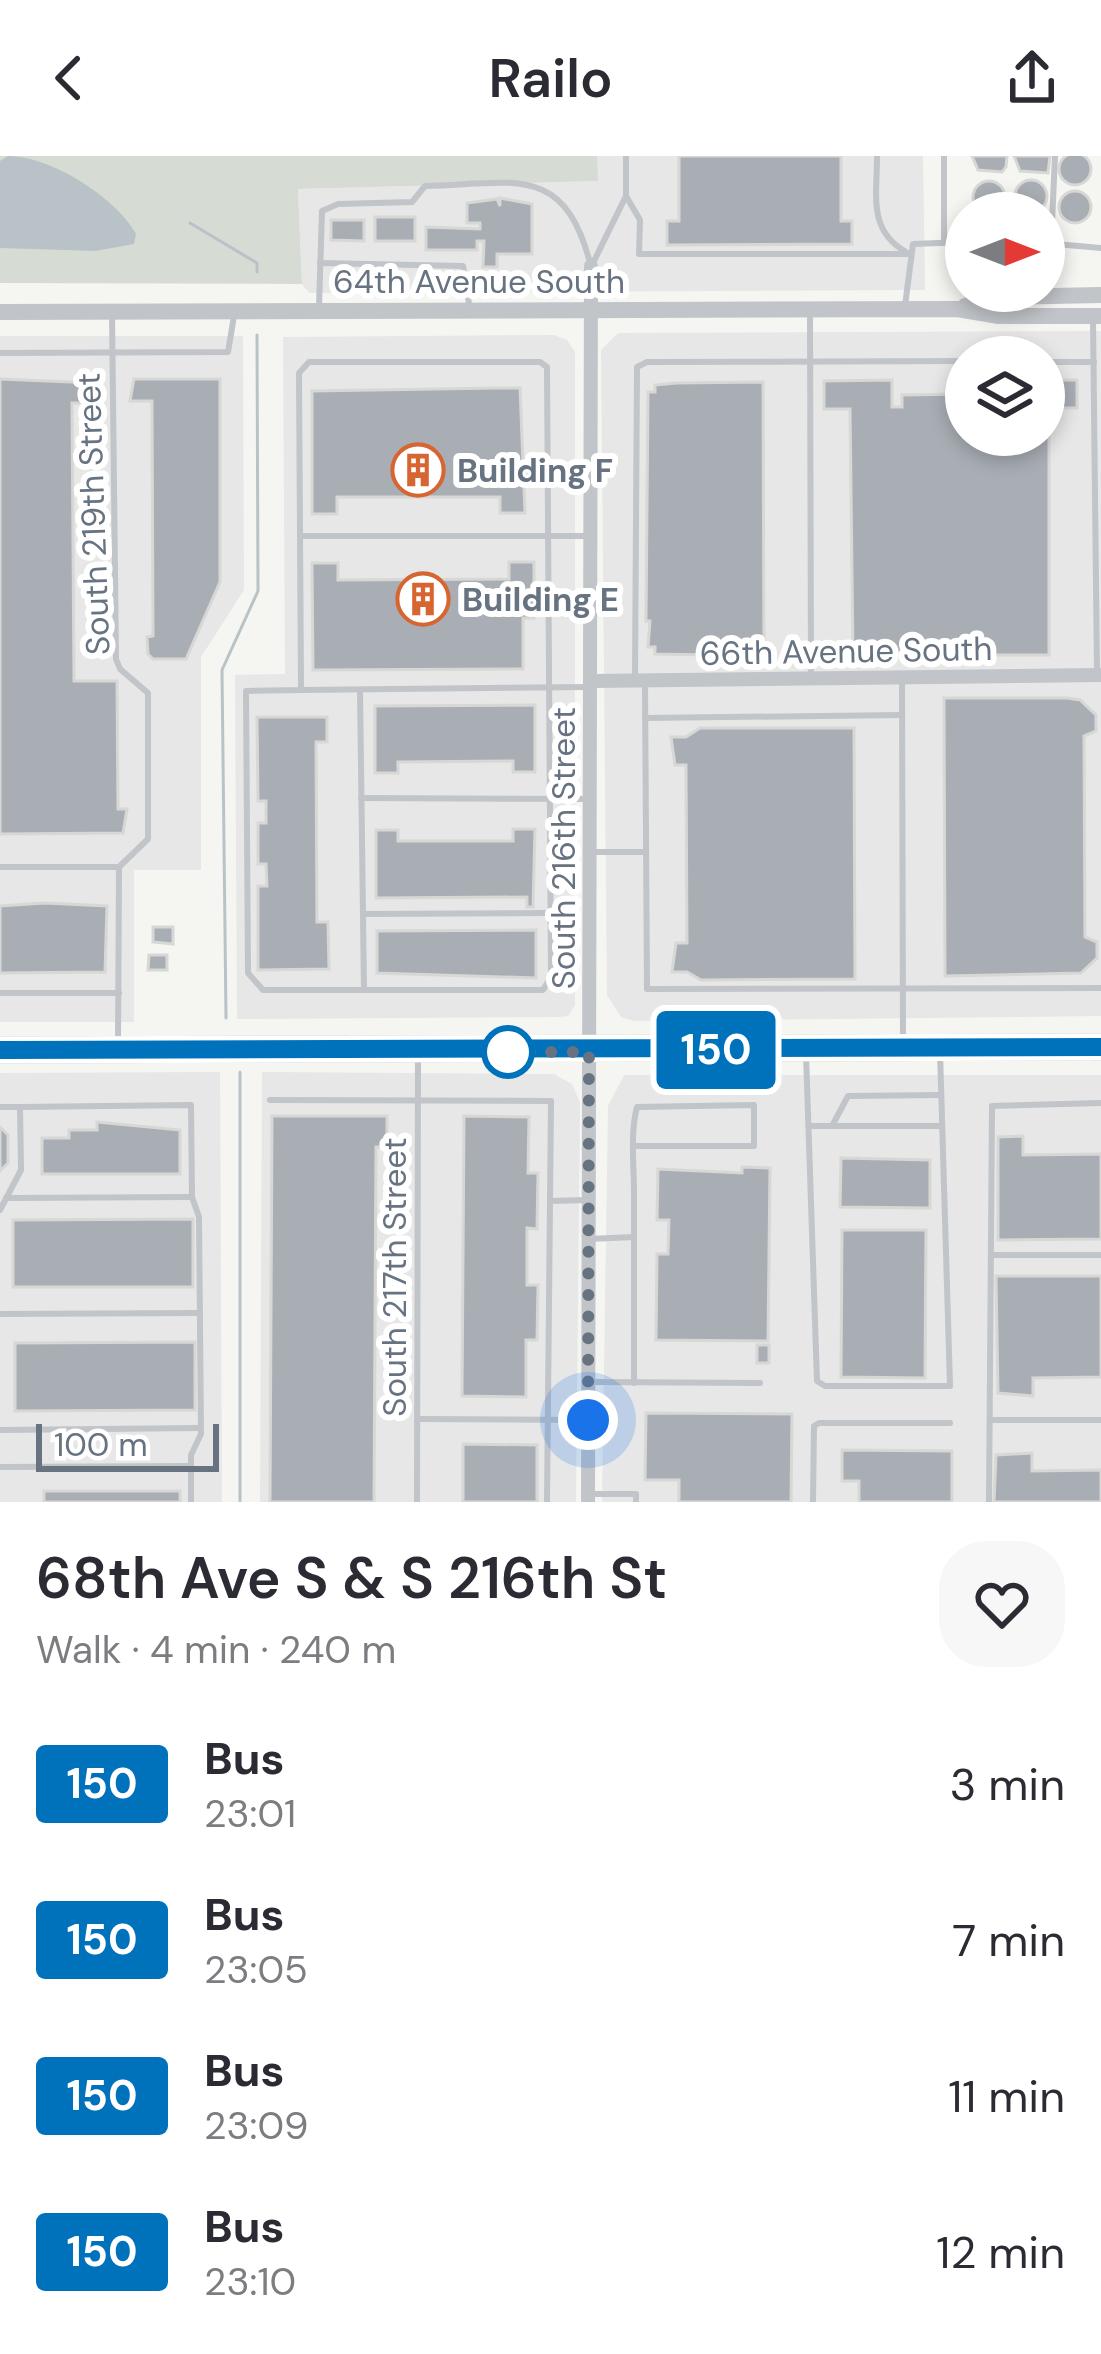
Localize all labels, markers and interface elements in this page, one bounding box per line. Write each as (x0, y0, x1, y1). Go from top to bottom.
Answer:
text: Railo (488, 43, 613, 114)
icon: back (36, 45, 102, 111)
icon: share (999, 45, 1065, 111)
north arrow (945, 192, 1065, 312)
map controls (945, 192, 1065, 456)
street label: 64th Avenue South (333, 260, 625, 303)
button: layers (945, 336, 1065, 456)
street label: South 219th Street (67, 372, 119, 656)
building icon: Building F (390, 442, 446, 498)
place label: Building F (457, 449, 613, 492)
building icon: Building E (395, 571, 451, 627)
place label: Building E (462, 578, 619, 621)
street label: 66th Avenue South (699, 627, 993, 675)
street label: South 216th Street (542, 707, 585, 989)
line badge: 150 (647, 1011, 785, 1089)
text: 150 (681, 1022, 751, 1077)
unlabelled marker (483, 1027, 533, 1077)
street label: South 217th Street (373, 1137, 416, 1417)
your location (558, 1390, 618, 1450)
scale bar (36, 1418, 219, 1471)
text: 100 m (54, 1423, 148, 1466)
text: 68th Ave S & S 216th St (36, 1541, 667, 1616)
button: heart (939, 1541, 1065, 1667)
text: Walk · 4 min · 240 m (36, 1624, 396, 1675)
text: Bus (204, 1729, 284, 1788)
text: 3 min (950, 1755, 1065, 1814)
text: 150 (67, 1756, 137, 1811)
text: 23:01 (204, 1788, 296, 1839)
text: Bus (204, 1885, 284, 1944)
text: 7 min (952, 1911, 1065, 1970)
text: 150 (67, 1912, 137, 1967)
text: 23:05 (204, 1944, 308, 1995)
text: Bus (204, 2041, 284, 2100)
text: 11 min (948, 2067, 1065, 2126)
text: 150 (67, 2068, 137, 2123)
text: 23:09 (204, 2100, 309, 2151)
text: Bus (204, 2197, 284, 2256)
text: 12 min (936, 2223, 1065, 2282)
text: 150 (67, 2224, 137, 2279)
text: 23:10 (204, 2256, 296, 2307)

